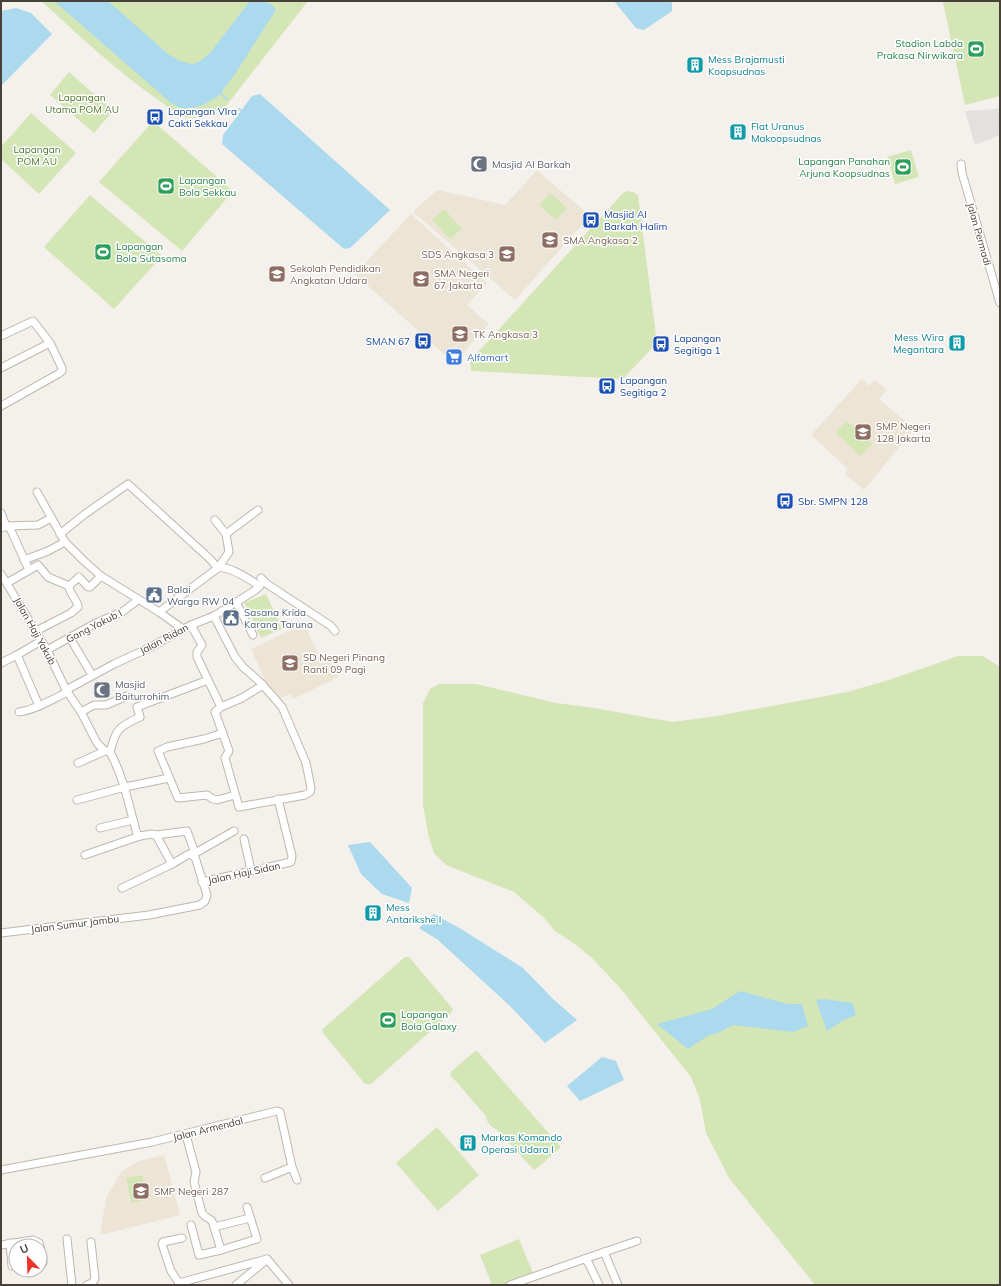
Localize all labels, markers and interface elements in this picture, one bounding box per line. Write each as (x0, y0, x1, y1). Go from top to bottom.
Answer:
place label: Stadion Labda Prakasa Nirwikara (877, 37, 963, 62)
sports icon: Stadion Labda Prakasa Nirwikara (966, 39, 986, 59)
place label: Mess Brajamusti Koopsudnas (708, 53, 785, 78)
building icon: Mess Brajamusti Koopsudnas (685, 55, 705, 75)
park label: Lapangan Utama POM AU (45, 91, 119, 116)
place label: Lapangan VIra Cakti Sekkau (168, 105, 237, 130)
bus stop icon: Lapangan VIra Cakti Sekkau (145, 107, 165, 127)
place label: Flat Uranus Makoopsudnas (751, 120, 822, 145)
building icon: Flat Uranus Makoopsudnas (728, 122, 748, 142)
park label: Lapangan POM AU (13, 143, 61, 168)
mosque icon: Masjid Al Barkah (469, 154, 489, 174)
place label: Lapangan Panahan Arjuna Koopsudnas (798, 155, 890, 180)
sports icon: Lapangan Panahan Arjuna Koopsudnas (893, 157, 913, 177)
place label: Masjid Al Barkah (492, 158, 571, 171)
place label: Lapangan Bola Sekkau (179, 174, 236, 199)
sports icon: Lapangan Bola Sekkau (156, 176, 176, 196)
street label: Jalan Permadi (964, 201, 994, 267)
place label: Masjid Al Barkah Halim (604, 208, 667, 233)
bus stop icon: Masjid Al Barkah Halim (581, 210, 601, 230)
school or university icon: SMA Angkasa 2 (540, 230, 560, 250)
place label: SMA Angkasa 2 (563, 234, 638, 247)
place label: Lapangan Bola Sutasoma (116, 240, 186, 265)
sports icon: Lapangan Bola Sutasoma (93, 242, 113, 262)
school or university icon: SDS Angkasa 3 (497, 244, 517, 264)
place label: SDS Angkasa 3 (422, 248, 494, 261)
place label: Sekolah Pendidikan Angkatan Udara (290, 262, 381, 287)
school or university icon: Sekolah Pendidikan Angkatan Udara (267, 264, 287, 284)
place label: SMA Negeri 67 Jakarta (434, 267, 489, 292)
school or university icon: SMA Negeri 67 Jakarta (411, 269, 431, 289)
school or university icon: TK Angkasa 3 (450, 324, 470, 344)
place label: TK Angkasa 3 (473, 328, 538, 341)
bus stop icon: SMAN 67 (413, 331, 433, 351)
place label: Mess Wira Megantara (893, 331, 944, 356)
place label: Lapangan Segitiga 1 (674, 332, 721, 357)
building icon: Mess Wira Megantara (947, 333, 967, 353)
bus stop icon: Lapangan Segitiga 1 (651, 334, 671, 354)
place label: SMAN 67 (366, 335, 410, 348)
supermarket icon: Alfamart (444, 347, 464, 367)
place label: Alfamart (467, 351, 509, 364)
place label: Lapangan Segitiga 2 (620, 374, 667, 399)
bus stop icon: Lapangan Segitiga 2 (597, 376, 617, 396)
place label: SMP Negeri 128 Jakarta (876, 420, 930, 445)
school or university icon: SMP Negeri 128 Jakarta (853, 422, 873, 442)
bus stop icon: Sbr. SMPN 128 (775, 491, 795, 511)
place label: Sbr. SMPN 128 (798, 495, 868, 508)
place label: Balai Warga RW 04 (167, 583, 234, 608)
public building icon: Balai Warga RW 04 (144, 585, 164, 605)
street label: Jalan Haji Yakub (11, 595, 59, 667)
street label: Gang Yakub I (64, 606, 124, 646)
place label: Sasana Krida Karang Taruna (244, 606, 313, 631)
public building icon: Sasana Krida Karang Taruna (221, 608, 241, 628)
street label: Jalan Ridan (137, 621, 191, 657)
place label: SD Negeri Pinang Ranti 09 Pagi (303, 651, 385, 676)
school or university icon: SD Negeri Pinang Ranti 09 Pagi (280, 653, 300, 673)
place label: Masjid Baiturrohim (115, 678, 170, 703)
mosque icon: Masjid Baiturrohim (92, 680, 112, 700)
street label: Jalan Haji Sidan (207, 859, 282, 887)
place label: Mess Antarikshe I (386, 901, 441, 926)
building icon: Mess Antarikshe I (363, 903, 383, 923)
street label: Jalan Sumur Jambu (30, 912, 120, 936)
place label: Lapangan Bola Galaxy (401, 1008, 457, 1033)
sports icon: Lapangan Bola Galaxy (378, 1010, 398, 1030)
street label: Jalan Armendal (172, 1114, 244, 1144)
place label: Markas Komando Operasi Udara I (481, 1131, 562, 1156)
building icon: Markas Komando Operasi Udara I (458, 1133, 478, 1153)
school or university icon: SMP Negeri 287 (131, 1181, 151, 1201)
place label: SMP Negeri 287 (154, 1185, 229, 1198)
north arrow (8, 1238, 48, 1278)
text: U (18, 1241, 31, 1257)

